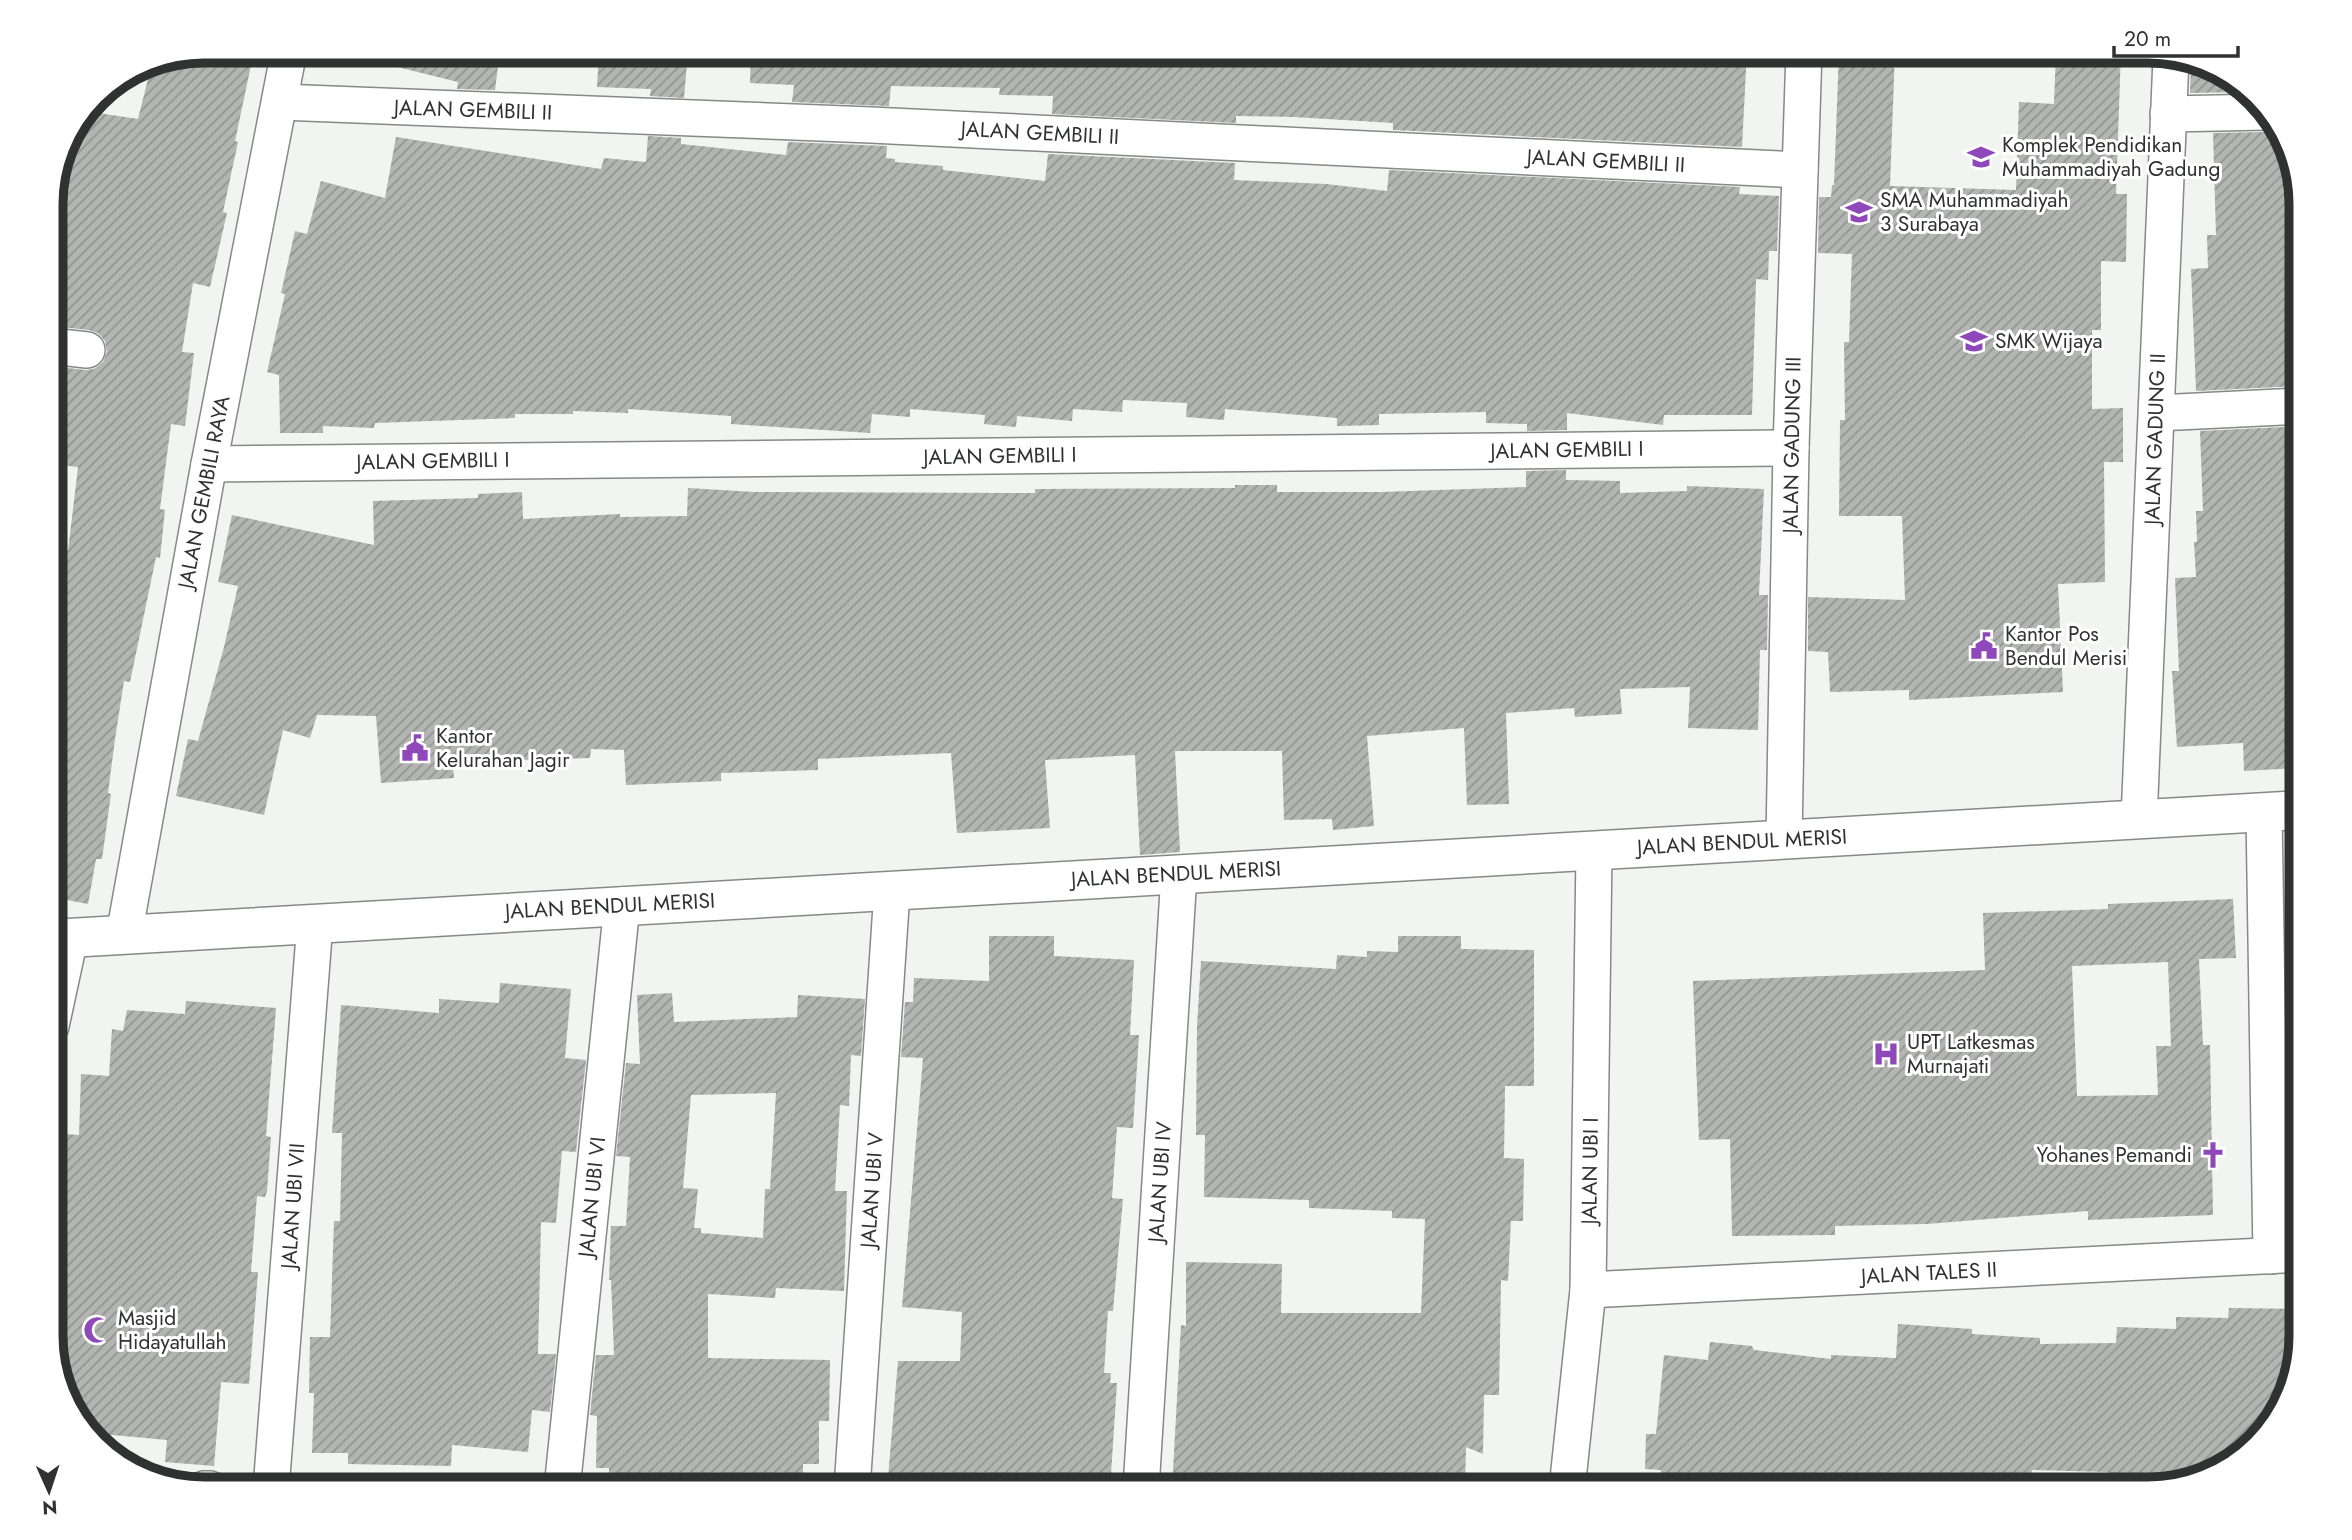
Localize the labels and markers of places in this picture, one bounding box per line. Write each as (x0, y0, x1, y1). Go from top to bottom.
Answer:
place label: Komplek Pendidikan Muhammadiyah Gadung (2002, 130, 2220, 184)
school or university icon: Komplek Pendidikan Muhammadiyah Gadung (1966, 142, 1996, 172)
place label: SMA Muhammadiyah 3 Surabaya (1880, 185, 2069, 239)
school or university icon: SMA Muhammadiyah 3 Surabaya (1844, 197, 1874, 227)
school or university icon: SMK Wijaya (1959, 326, 1989, 356)
place label: SMK Wijaya (1995, 326, 2103, 356)
place label: Kantor Pos Bendul Merisi (2005, 619, 2127, 673)
public building icon: Kantor Pos Bendul Merisi (1969, 631, 1999, 661)
place label: Kantor Kelurahan Jagir (436, 721, 570, 775)
public building icon: Kantor Kelurahan Jagir (400, 733, 430, 763)
place label: UPT Latkesmas Murnajati (1907, 1027, 2035, 1081)
hospital icon: UPT Latkesmas Murnajati (1871, 1039, 1901, 1069)
place label: Yohanes Pemandi (2036, 1140, 2192, 1170)
church icon: Yohanes Pemandi (2198, 1140, 2228, 1170)
place label: Masjid Hidayatullah (118, 1303, 227, 1357)
mosque icon: Masjid Hidayatullah (82, 1315, 112, 1345)

